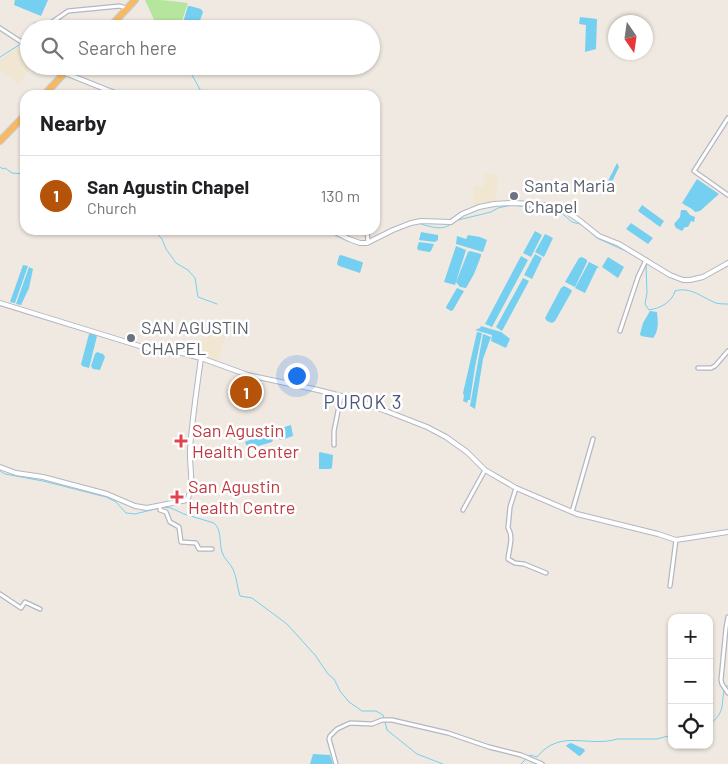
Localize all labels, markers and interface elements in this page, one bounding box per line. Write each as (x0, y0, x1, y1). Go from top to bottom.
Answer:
north arrow (608, 15, 653, 60)
search box (20, 20, 380, 75)
icon: search (38, 34, 66, 62)
text: Search here (78, 36, 177, 59)
text: Nearby (40, 110, 106, 135)
place label: Santa Maria Chapel (524, 174, 615, 217)
text: San Agustin Chapel (87, 175, 249, 198)
text: 1 (53, 186, 59, 205)
text: 130 m (321, 186, 360, 205)
marker: Santa Maria Chapel (508, 190, 520, 202)
text: Church (87, 198, 137, 217)
place label: SAN AGUSTIN CHAPEL (141, 316, 249, 359)
marker: SAN AGUSTIN CHAPEL (125, 332, 137, 344)
your location (284, 363, 310, 389)
pin: 1 (230, 373, 262, 411)
district label: PUROK 3 (323, 390, 403, 413)
place label: San Agustin Health Center (192, 419, 300, 462)
marker: San Agustin Health Center (174, 434, 188, 448)
place label: San Agustin Health Centre (188, 475, 295, 518)
marker: San Agustin Health Centre (170, 490, 184, 504)
map controls (668, 614, 713, 749)
button: + (668, 614, 713, 659)
button: − (668, 659, 713, 704)
button: locate (668, 704, 713, 749)

